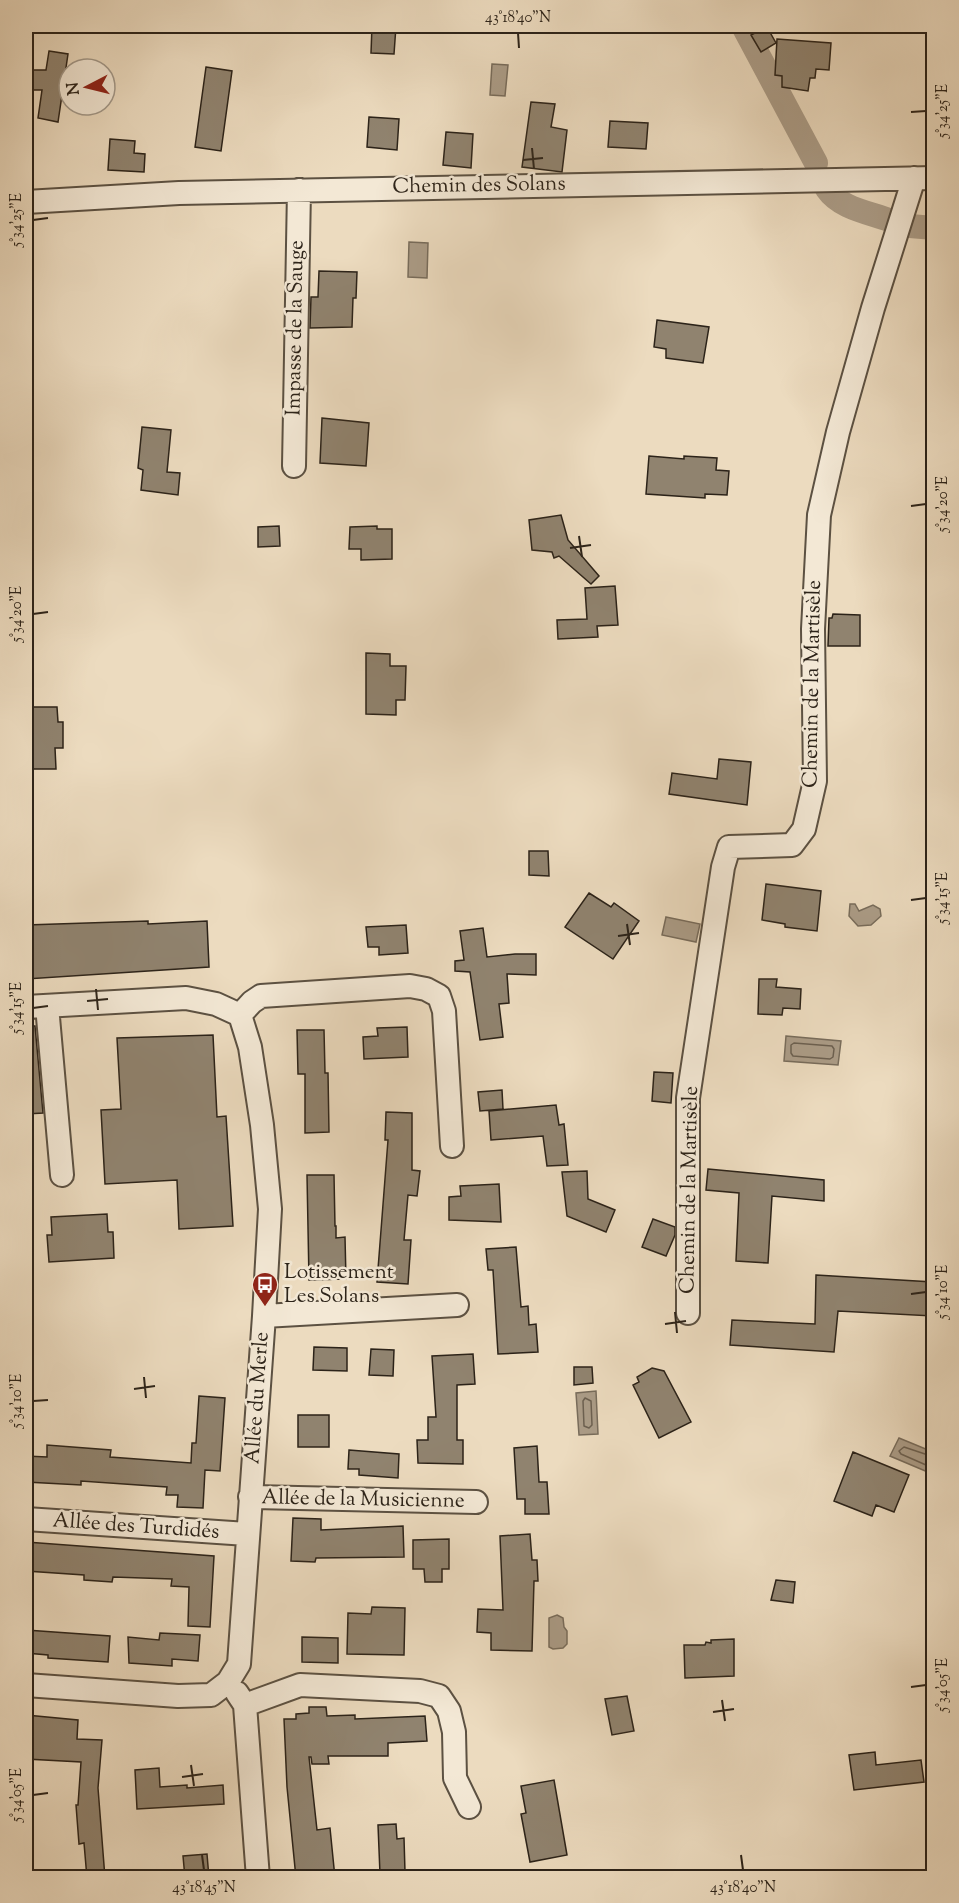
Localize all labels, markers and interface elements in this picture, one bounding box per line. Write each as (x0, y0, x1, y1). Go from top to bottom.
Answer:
text: 43°18'40"N (485, 8, 551, 29)
north arrow (57, 57, 117, 117)
text: N (62, 81, 87, 96)
text: 5°34'25"E (933, 84, 954, 139)
street label: Chemin des Solans (392, 169, 566, 203)
text: 5°34'25"E (7, 193, 28, 248)
street label: Impasse de la Sauge (279, 240, 313, 416)
text: 5°34'20"E (933, 476, 954, 533)
street label: Chemin de la Martisèle (796, 580, 830, 788)
text: 5°34'20"E (7, 586, 28, 643)
text: 5°34'15"E (933, 872, 954, 925)
text: 5°34'15"E (7, 982, 28, 1035)
street label: Chemin de la Martisèle (673, 1086, 707, 1294)
place label: Lotissement Les Solans (284, 1258, 394, 1312)
text: 5°34'10"E (933, 1265, 954, 1320)
bus stop icon: Lotissement Les Solans (250, 1270, 280, 1308)
street label: Allée du Merle (238, 1331, 278, 1465)
text: 5°34'10"E (7, 1374, 28, 1429)
street label: Allée de la Musicienne (261, 1483, 465, 1517)
street label: Allée des Turdidés (52, 1506, 220, 1548)
text: 5°34'05"E (933, 1658, 954, 1713)
text: 5°34'05"E (7, 1768, 28, 1823)
text: 43°18'45"N (172, 1878, 236, 1899)
text: 43°18'40"N (710, 1878, 776, 1899)

